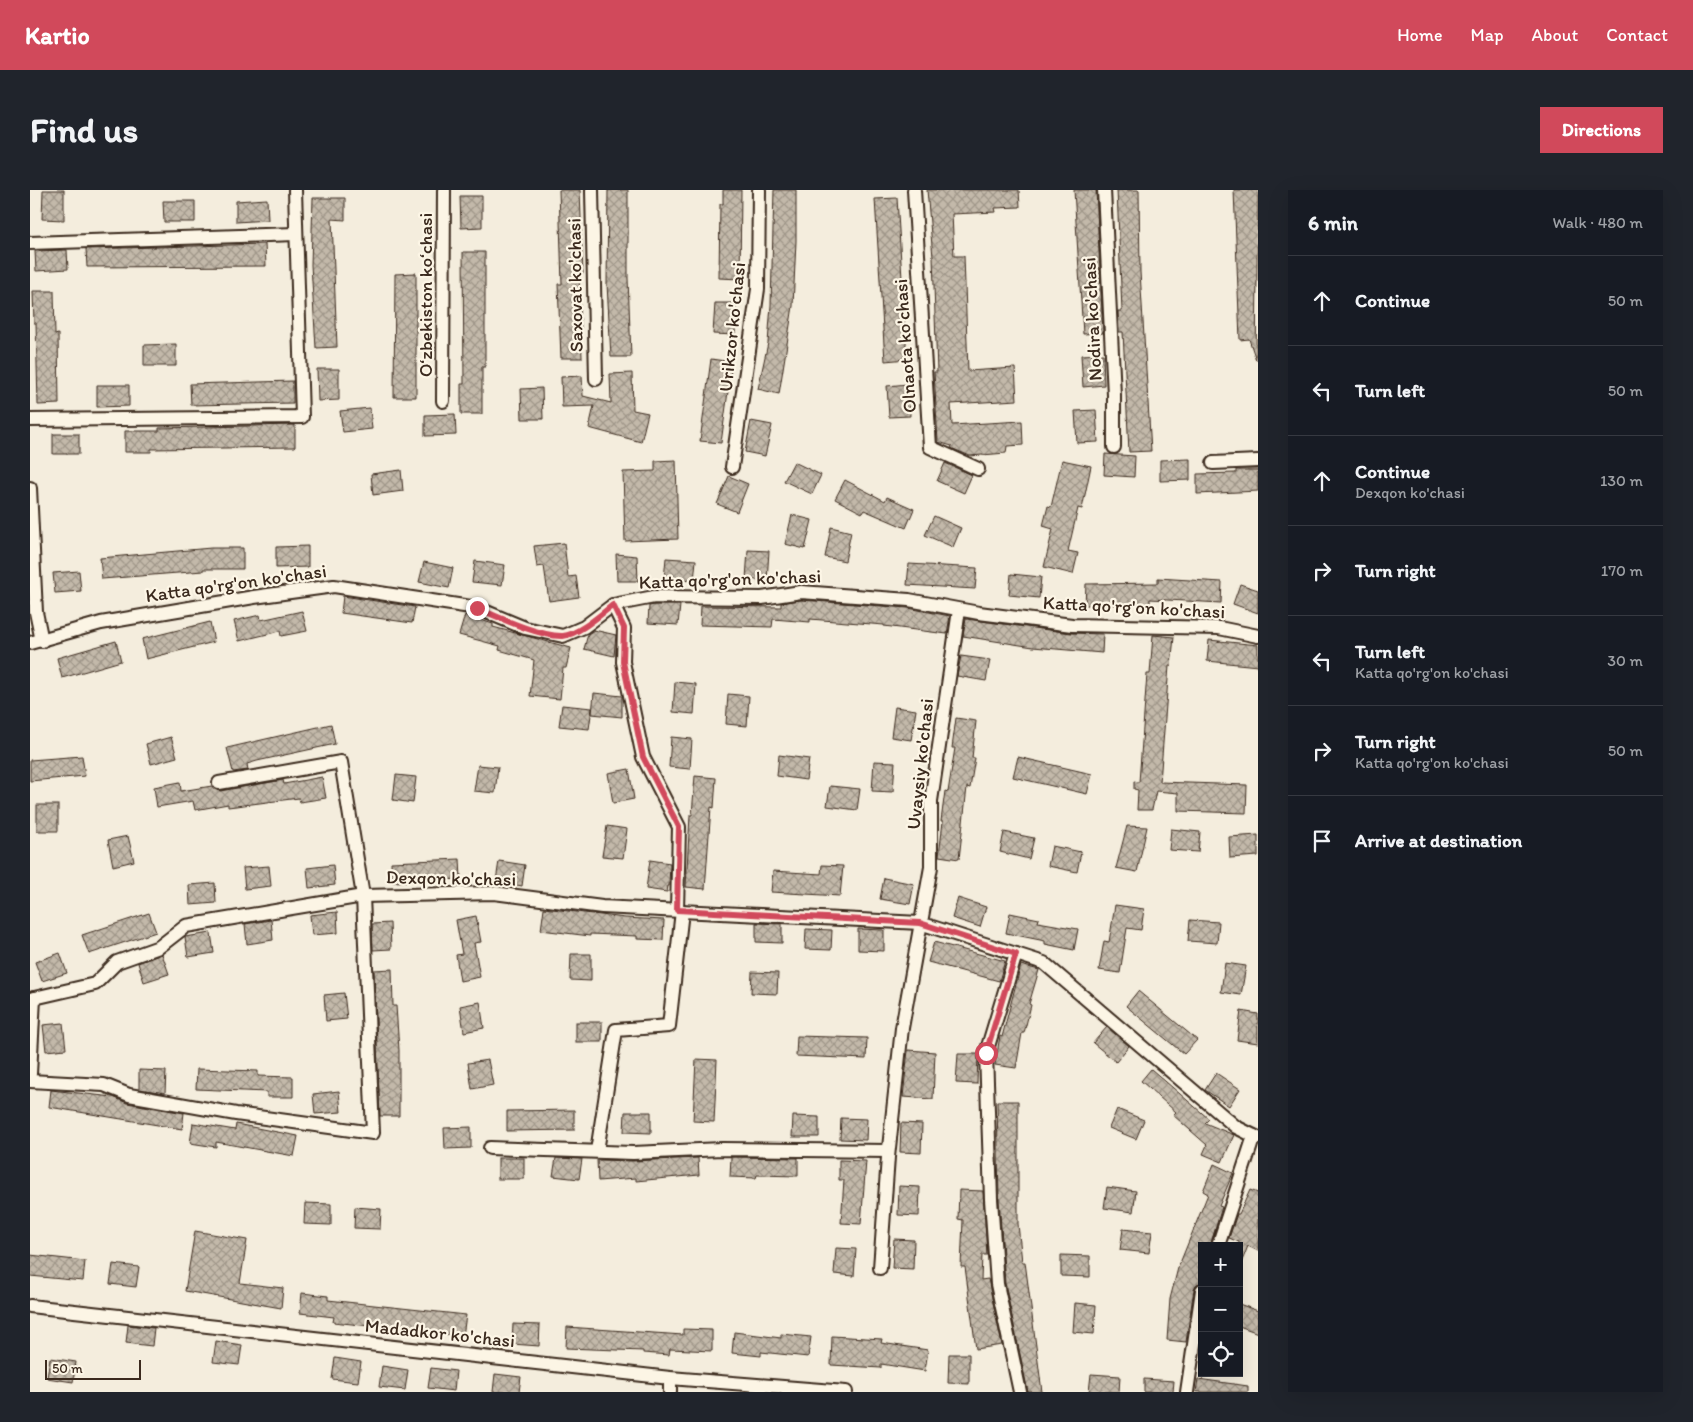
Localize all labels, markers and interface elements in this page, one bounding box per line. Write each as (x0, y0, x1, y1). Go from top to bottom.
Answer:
text: Kartio (25, 21, 90, 50)
text: Home (1397, 24, 1443, 46)
text: Map (1471, 24, 1504, 46)
text: About (1532, 24, 1578, 46)
text: Contact (1606, 24, 1668, 46)
button: Directions (1540, 107, 1663, 153)
text: Find us (30, 109, 138, 151)
text: 6 min (1308, 210, 1358, 235)
street label: O‘zbekiston ko‘chasi (414, 213, 437, 377)
text: Walk · 480 m (1553, 213, 1643, 232)
street label: Saxovat ko'chasi (562, 218, 588, 352)
street label: Nodira ko'chasi (1077, 257, 1107, 381)
street label: Urikzor ko'chasi (714, 261, 750, 393)
street label: Olnaota ko'chasi (889, 278, 921, 414)
icon: ahead (1308, 287, 1336, 315)
text: Continue (1355, 289, 1430, 312)
text: 50 m (1608, 291, 1643, 310)
icon: left (1308, 377, 1336, 405)
text: Turn left (1355, 379, 1425, 402)
text: 50 m (1608, 381, 1643, 400)
text: Continue (1355, 460, 1430, 483)
icon: ahead (1308, 467, 1336, 495)
text: 130 m (1600, 471, 1643, 490)
text: Dexqon ko'chasi (1355, 483, 1465, 502)
icon: right (1308, 557, 1336, 585)
street label: Katta qo'rg'on ko'chasi (144, 559, 328, 607)
text: Turn right (1355, 559, 1436, 582)
text: 170 m (1601, 561, 1643, 580)
street label: Katta qo'rg'on ko'chasi (638, 564, 822, 594)
street label: Katta qo'rg'on ko'chasi (1042, 591, 1226, 623)
route end (466, 597, 489, 620)
text: Turn left (1355, 640, 1425, 663)
icon: left (1308, 647, 1336, 675)
text: 30 m (1607, 651, 1643, 670)
text: Katta qo'rg'on ko'chasi (1355, 663, 1509, 682)
street label: Uvaysiy ko'chasi (902, 697, 938, 831)
text: Turn right (1355, 730, 1436, 753)
icon: right (1308, 737, 1336, 765)
text: 50 m (1608, 741, 1643, 760)
text: Katta qo'rg'on ko'chasi (1355, 753, 1509, 772)
icon: arrive (1308, 827, 1336, 855)
text: Arrive at destination (1355, 829, 1522, 852)
street label: Dexqon ko'chasi (386, 865, 516, 891)
route start (975, 1042, 998, 1065)
map controls (1198, 1242, 1243, 1377)
button: + (1198, 1242, 1243, 1287)
button: − (1198, 1287, 1243, 1332)
street label: Madadkor ko'chasi (364, 1314, 516, 1352)
button: locate (1198, 1332, 1243, 1377)
scale bar (45, 1357, 141, 1380)
text: 50 m (52, 1360, 83, 1377)

